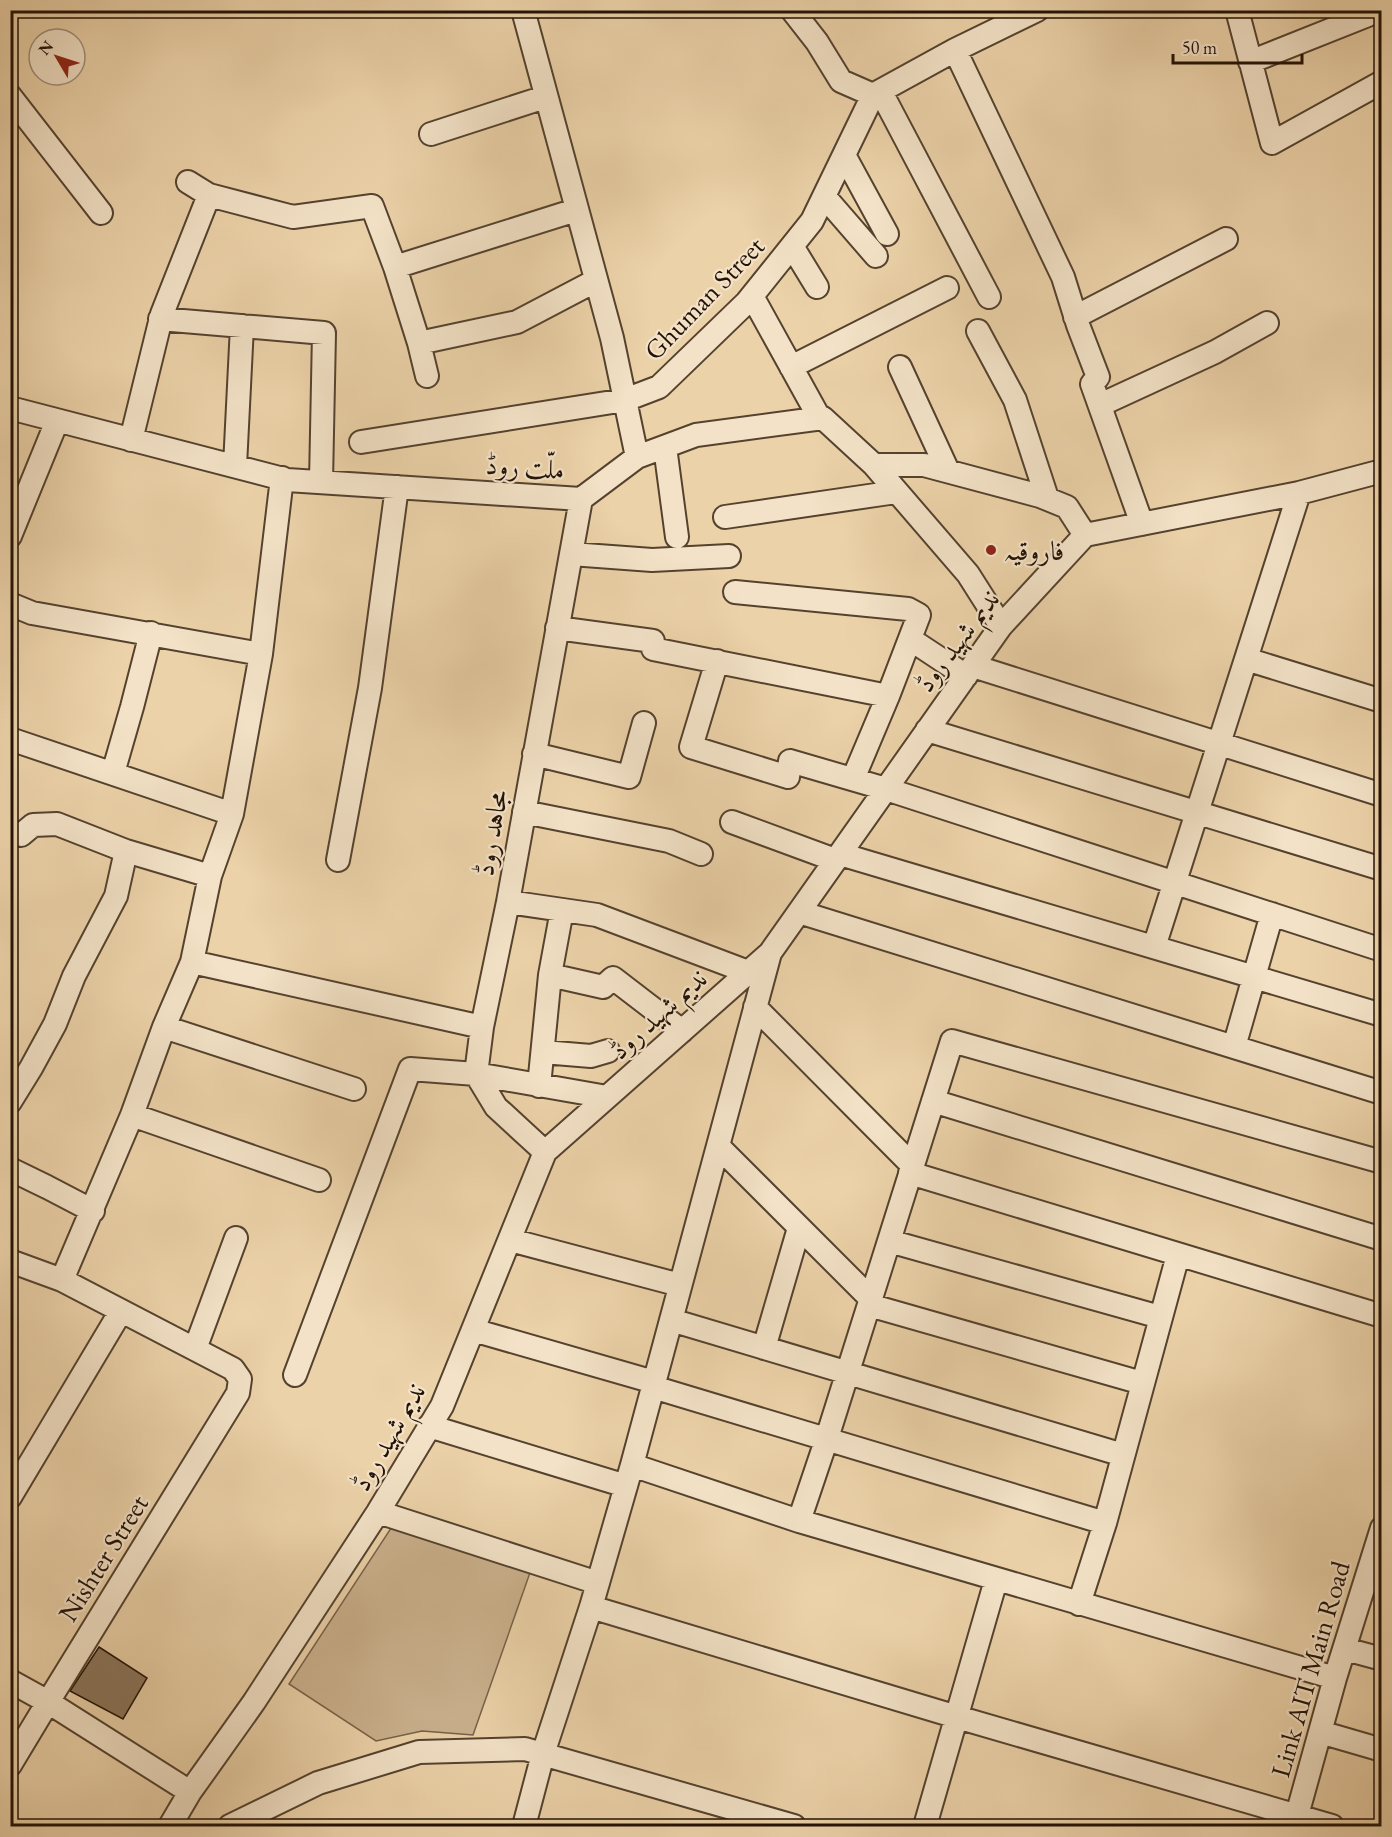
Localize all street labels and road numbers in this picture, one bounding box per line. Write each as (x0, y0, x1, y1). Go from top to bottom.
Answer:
street label: Ghuman Street (636, 228, 772, 367)
street label: ملّت روڈ (484, 446, 566, 487)
street label: ندیم شہید روڈ (907, 583, 1012, 703)
street label: مجاہد روڈ (466, 787, 516, 879)
street label: ندیم شہید روڈ (602, 961, 718, 1071)
street label: ندیم شہید روڈ (343, 1377, 438, 1500)
street label: Nishter Street (50, 1487, 156, 1628)
street label: Link AIT Main Road (1262, 1556, 1358, 1781)

